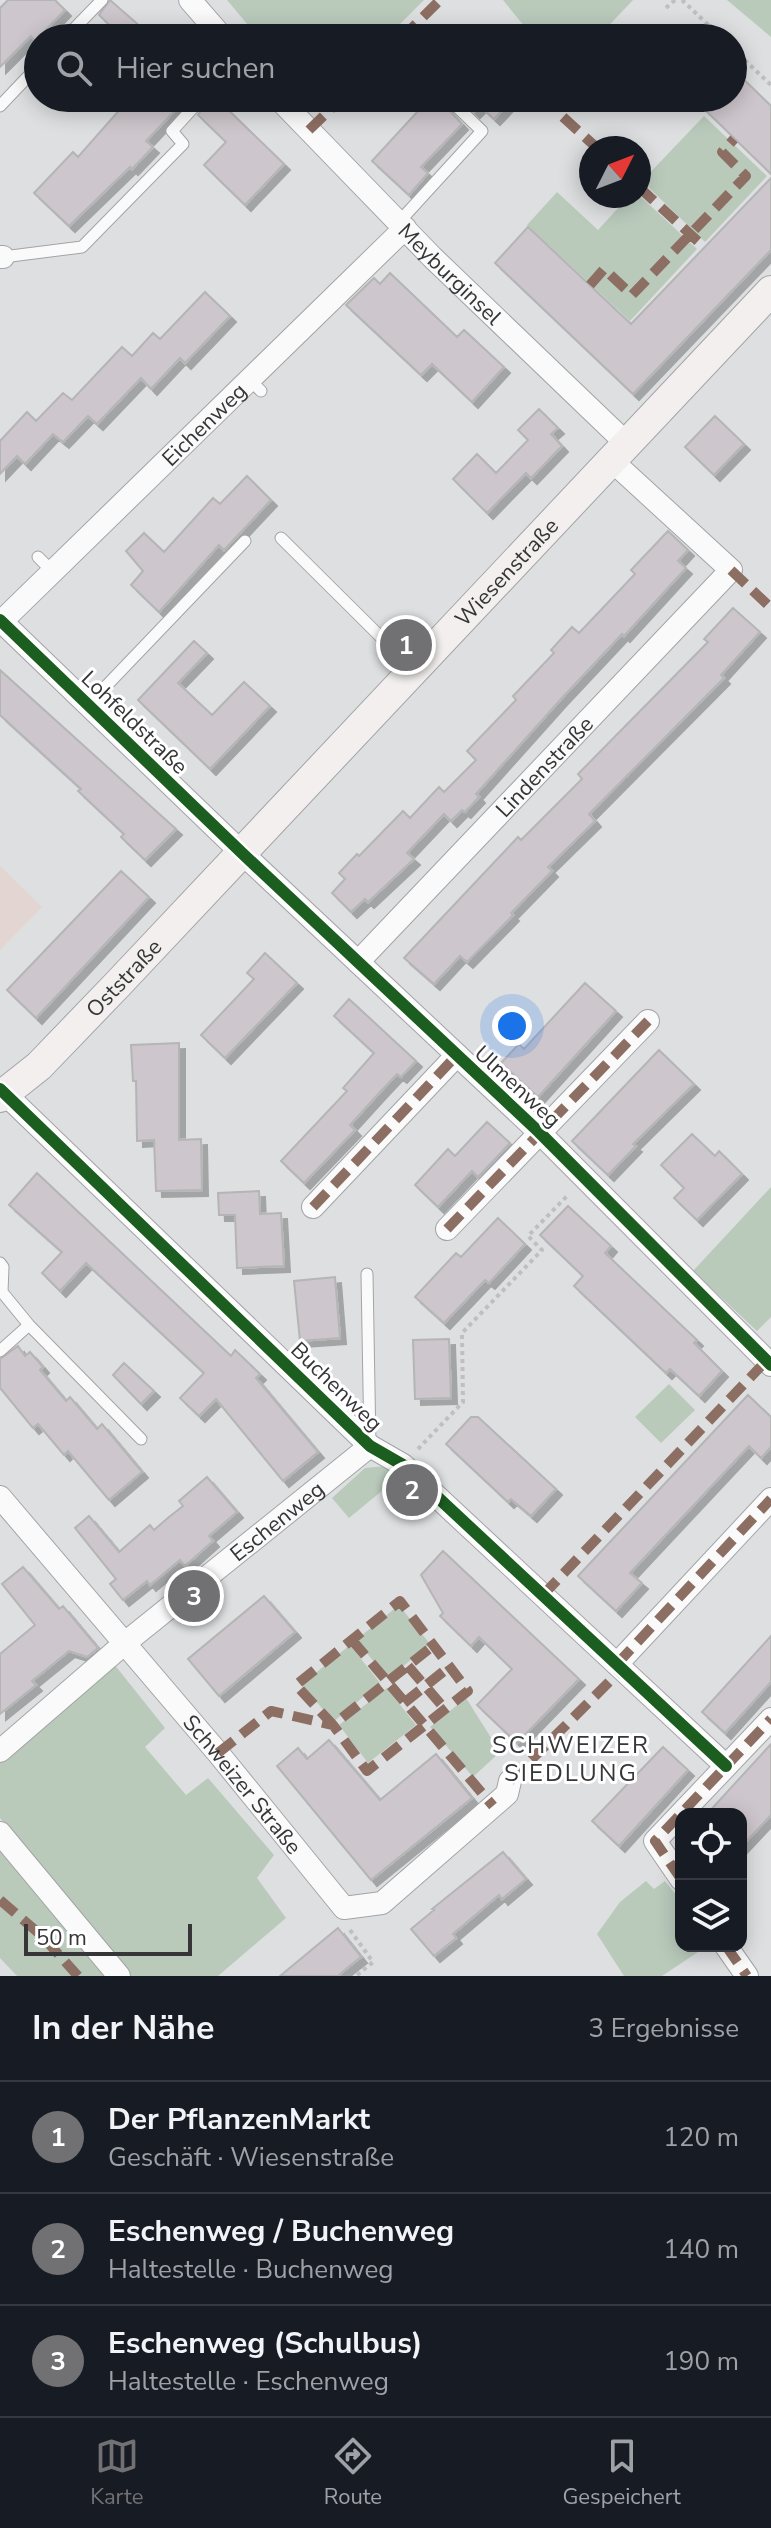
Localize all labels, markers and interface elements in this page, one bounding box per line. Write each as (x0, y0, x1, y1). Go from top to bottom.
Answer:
search box (24, 24, 747, 112)
icon: search (52, 46, 96, 90)
text: Hier suchen (116, 48, 275, 89)
north arrow (579, 136, 651, 208)
street label: Meyburginsel (391, 217, 508, 332)
street label: Eichenweg (156, 376, 254, 473)
street label: Wiesenstraße (449, 512, 566, 633)
pin: 1 (380, 615, 432, 675)
street label: Lohfeldstraße (74, 664, 194, 781)
street label: Lindenstraße (489, 710, 600, 824)
street label: Oststraße (80, 933, 169, 1024)
your location (492, 1006, 532, 1046)
street label: Ulmenweg (467, 1039, 567, 1135)
street label: Buchenweg (284, 1335, 389, 1438)
pin: 2 (386, 1460, 438, 1520)
street label: Eschenweg (224, 1475, 331, 1569)
pin: 3 (168, 1566, 220, 1626)
street label: Schweizer Straße (176, 1709, 308, 1861)
district label: SCHWEIZER SIEDLUNG (492, 1729, 650, 1789)
map controls (675, 1808, 747, 1952)
button: locate (675, 1808, 747, 1880)
button: layers (675, 1880, 747, 1952)
scale bar (24, 1920, 192, 1956)
text: 50 m (36, 1923, 87, 1953)
text: In der Nähe (32, 2005, 214, 2051)
text: 3 Ergebnisse (589, 2011, 739, 2046)
text: Der PflanzenMarkt (108, 2099, 370, 2140)
text: 1 (50, 2120, 66, 2155)
text: 120 m (663, 2120, 739, 2155)
text: Geschäft · Wiesenstraße (108, 2140, 394, 2175)
text: Eschenweg / Buchenweg (108, 2211, 454, 2252)
text: 2 (50, 2232, 66, 2267)
text: 140 m (663, 2232, 739, 2267)
text: Haltestelle · Buchenweg (108, 2252, 394, 2287)
text: Eschenweg (Schulbus) (108, 2323, 423, 2364)
text: 3 (50, 2344, 66, 2379)
text: 190 m (663, 2344, 739, 2379)
text: Haltestelle · Eschenweg (108, 2364, 389, 2399)
tab: Karte (90, 2434, 143, 2512)
tab: Route (324, 2434, 382, 2512)
tab: Gespeichert (562, 2434, 681, 2512)

